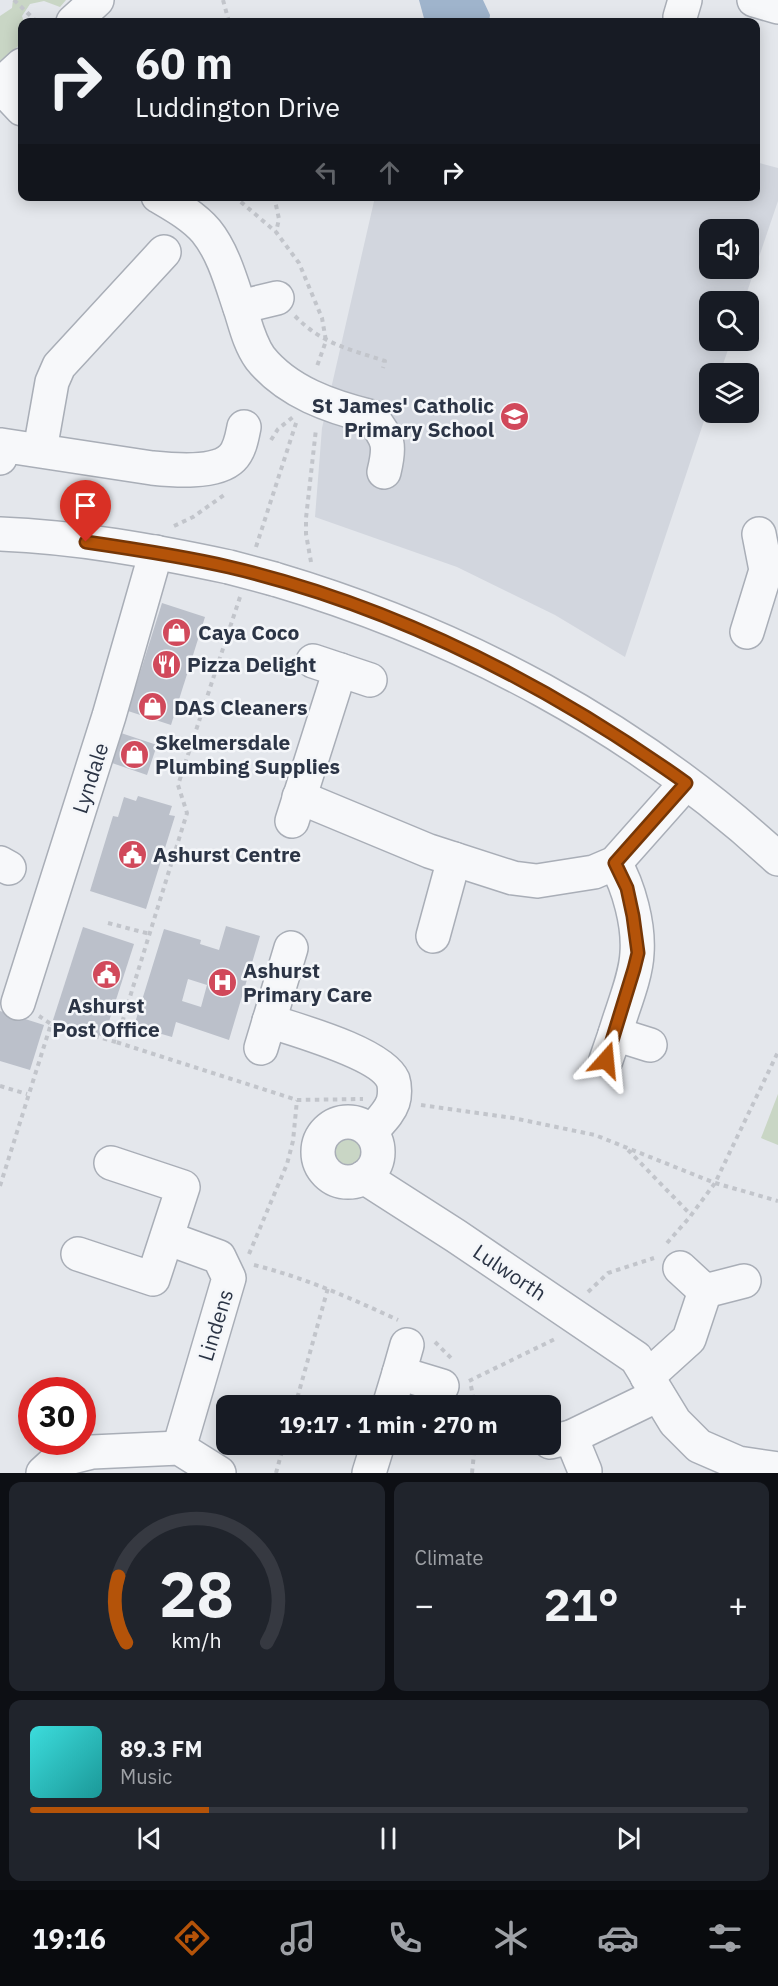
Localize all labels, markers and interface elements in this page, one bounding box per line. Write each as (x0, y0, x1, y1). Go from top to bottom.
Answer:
text: 60 m (135, 36, 233, 91)
icon: right (36, 42, 114, 120)
text: Luddington Drive (135, 89, 340, 124)
icon: left (310, 156, 343, 189)
icon: ahead (373, 156, 406, 189)
icon: right (436, 156, 469, 189)
map controls (699, 219, 759, 423)
button: sound (699, 219, 759, 279)
button: search (699, 291, 759, 351)
button: layers (699, 363, 759, 423)
place label: St James' Catholic Primary School (312, 391, 494, 443)
school or university icon: St James' Catholic Primary School (499, 401, 531, 433)
pin (60, 480, 111, 542)
icon: arrive (69, 489, 102, 522)
shop icon: Caya Coco (161, 616, 193, 648)
place label: Caya Coco (198, 618, 300, 646)
restaurant icon: Pizza Delight (150, 648, 182, 680)
place label: Pizza Delight (187, 650, 316, 678)
shop icon: DAS Cleaners (137, 691, 169, 723)
place label: DAS Cleaners (174, 693, 307, 721)
place label: Skelmersdale Plumbing Supplies (155, 728, 340, 780)
shop icon: Skelmersdale Plumbing Supplies (118, 738, 150, 770)
street label: Lyndale (65, 739, 115, 817)
public building icon: Ashurst Centre (116, 838, 148, 870)
place label: Ashurst Centre (153, 840, 301, 868)
place label: Ashurst Primary Care (243, 956, 373, 1008)
public building icon: Ashurst Post Office (90, 958, 122, 990)
hospital icon: Ashurst Primary Care (206, 966, 238, 998)
place label: Ashurst Post Office (52, 991, 160, 1043)
position arrow (574, 1028, 638, 1092)
street label: Lulworth (468, 1237, 552, 1307)
street label: Lindens (191, 1286, 239, 1364)
speed limit sign: 30 (18, 1377, 96, 1455)
text: 19:17 · 1 min · 270 m (279, 1410, 498, 1439)
text: Climate (415, 1544, 483, 1571)
text: 28 (159, 1553, 234, 1634)
text: 21° (544, 1575, 619, 1633)
text: − (415, 1583, 434, 1626)
text: + (728, 1583, 748, 1626)
text: km/h (172, 1627, 222, 1655)
text: 89.3 FM (120, 1734, 203, 1763)
text: Music (120, 1763, 172, 1790)
icon: previous (133, 1822, 166, 1855)
icon: pause (372, 1822, 405, 1855)
icon: next (612, 1822, 645, 1855)
icon: directions (171, 1917, 213, 1959)
icon: music (277, 1917, 319, 1959)
icon: phone (384, 1917, 426, 1959)
icon: climate (490, 1917, 532, 1959)
icon: car (597, 1917, 639, 1959)
icon: filters (704, 1917, 746, 1959)
text: 19:16 (32, 1921, 106, 1956)

